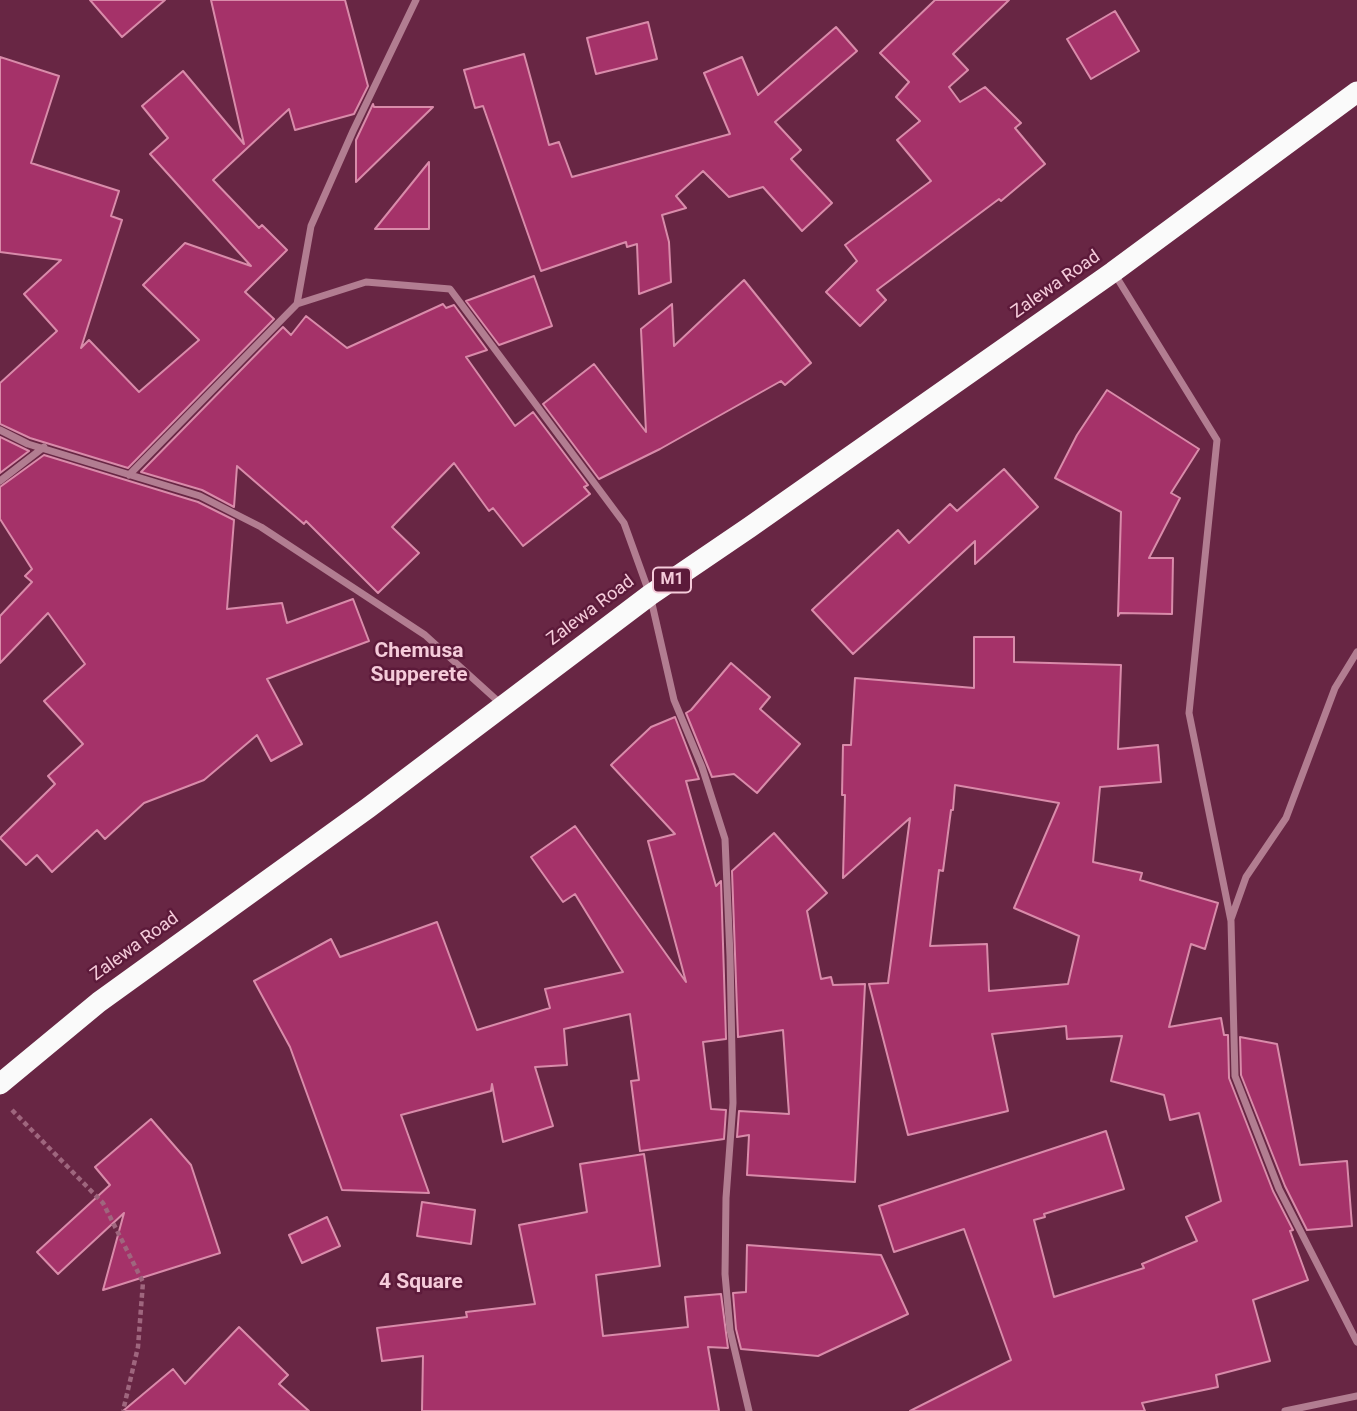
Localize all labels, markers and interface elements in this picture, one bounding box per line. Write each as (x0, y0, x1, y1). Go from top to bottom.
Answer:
street label: Zalewa Road (1007, 246, 1105, 324)
road number: M1 (653, 568, 691, 593)
street label: Zalewa Road (543, 571, 639, 651)
district label: Chemusa Supperete (371, 639, 467, 689)
street label: Zalewa Road (87, 908, 183, 986)
district label: 4 Square (379, 1270, 463, 1296)

